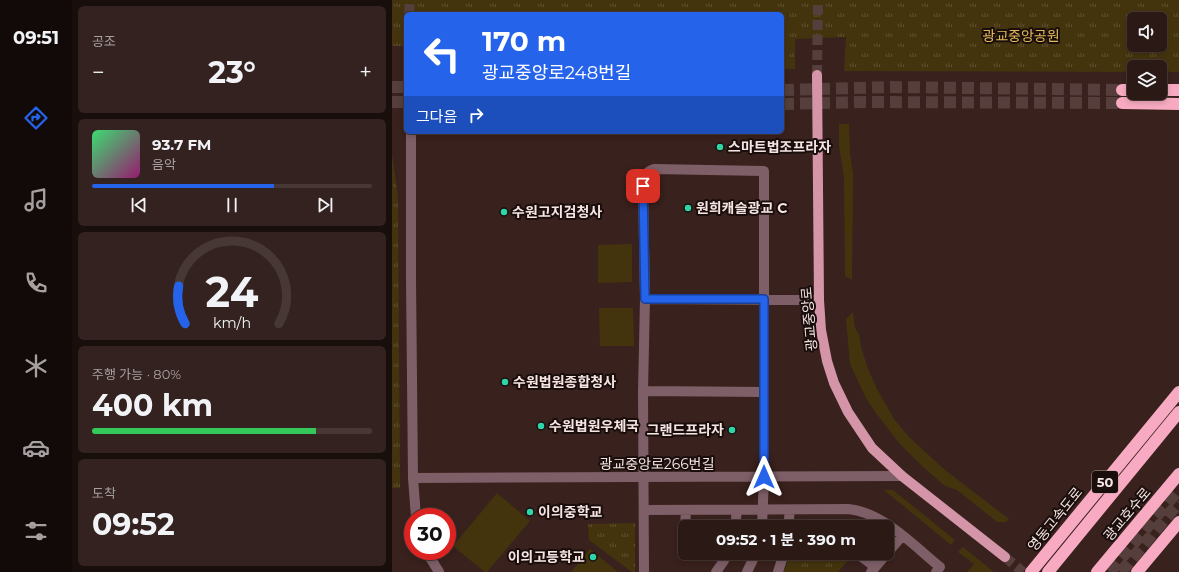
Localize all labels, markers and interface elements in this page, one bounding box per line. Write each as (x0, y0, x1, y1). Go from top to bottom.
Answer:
map controls (1127, 12, 1167, 100)
button: sound (1127, 12, 1167, 52)
text: 170 m (482, 24, 566, 58)
text: 09:51 (13, 27, 59, 49)
park label: 광교중앙공원 (982, 27, 1060, 45)
icon: left (416, 28, 468, 80)
text: 공조 (92, 33, 116, 49)
text: 23° (208, 54, 256, 91)
text: − (92, 59, 105, 86)
text: + (359, 59, 372, 86)
button: layers (1127, 60, 1167, 100)
text: 광교중앙로248번길 (482, 62, 631, 84)
icon: directions (22, 104, 50, 132)
icon: right (465, 104, 487, 126)
text: 그다음 (416, 107, 457, 126)
text: 93.7 FM (152, 135, 211, 154)
place label: 스마트법조프라자 (728, 138, 831, 156)
marker: 스마트법조프라자 (715, 142, 725, 152)
text: 음악 (152, 156, 176, 172)
pin (626, 169, 660, 203)
icon: arrive (632, 175, 654, 197)
icon: music (22, 186, 50, 214)
icon: previous (128, 194, 150, 216)
icon: pause (221, 194, 243, 216)
icon: next (314, 194, 336, 216)
place label: 원희캐슬광교 C (696, 199, 787, 217)
place label: 수원고지검청사 (512, 203, 602, 221)
marker: 원희캐슬광교 C (683, 203, 693, 213)
marker: 수원고지검청사 (499, 207, 509, 217)
text: 24 (206, 267, 259, 317)
icon: phone (22, 269, 50, 297)
street label: 광교중앙로 (797, 286, 821, 352)
text: km/h (213, 314, 251, 332)
icon: climate (22, 352, 50, 380)
text: 주행 가능 · 80% (92, 366, 181, 382)
place label: 수원법원종합청사 (513, 373, 616, 391)
marker: 수원법원종합청사 (500, 377, 510, 387)
text: 400 km (92, 387, 213, 424)
place label: 수원법원우체국 (549, 417, 639, 435)
marker: 수원법원우체국 (536, 421, 546, 431)
place label: 그랜드프라자 (647, 421, 724, 439)
marker: 그랜드프라자 (727, 425, 737, 435)
icon: car (22, 434, 50, 462)
street label: 광교중앙로266번길 (599, 455, 715, 473)
position arrow (743, 456, 785, 498)
road number: 50 (1092, 471, 1118, 493)
street label: 영동고속도로 (1024, 483, 1086, 555)
street label: 광교호수로 (1099, 483, 1155, 544)
text: 도착 (92, 485, 116, 501)
place label: 이의중학교 (538, 503, 603, 521)
text: 09:52 (92, 506, 175, 543)
marker: 이의중학교 (525, 507, 535, 517)
speed limit sign: 30 (404, 508, 456, 560)
icon: filters (22, 517, 50, 545)
text: 09:52 · 1 분 · 390 m (716, 530, 856, 549)
place label: 이의고등학교 (508, 548, 585, 566)
marker: 이의고등학교 (588, 552, 598, 562)

